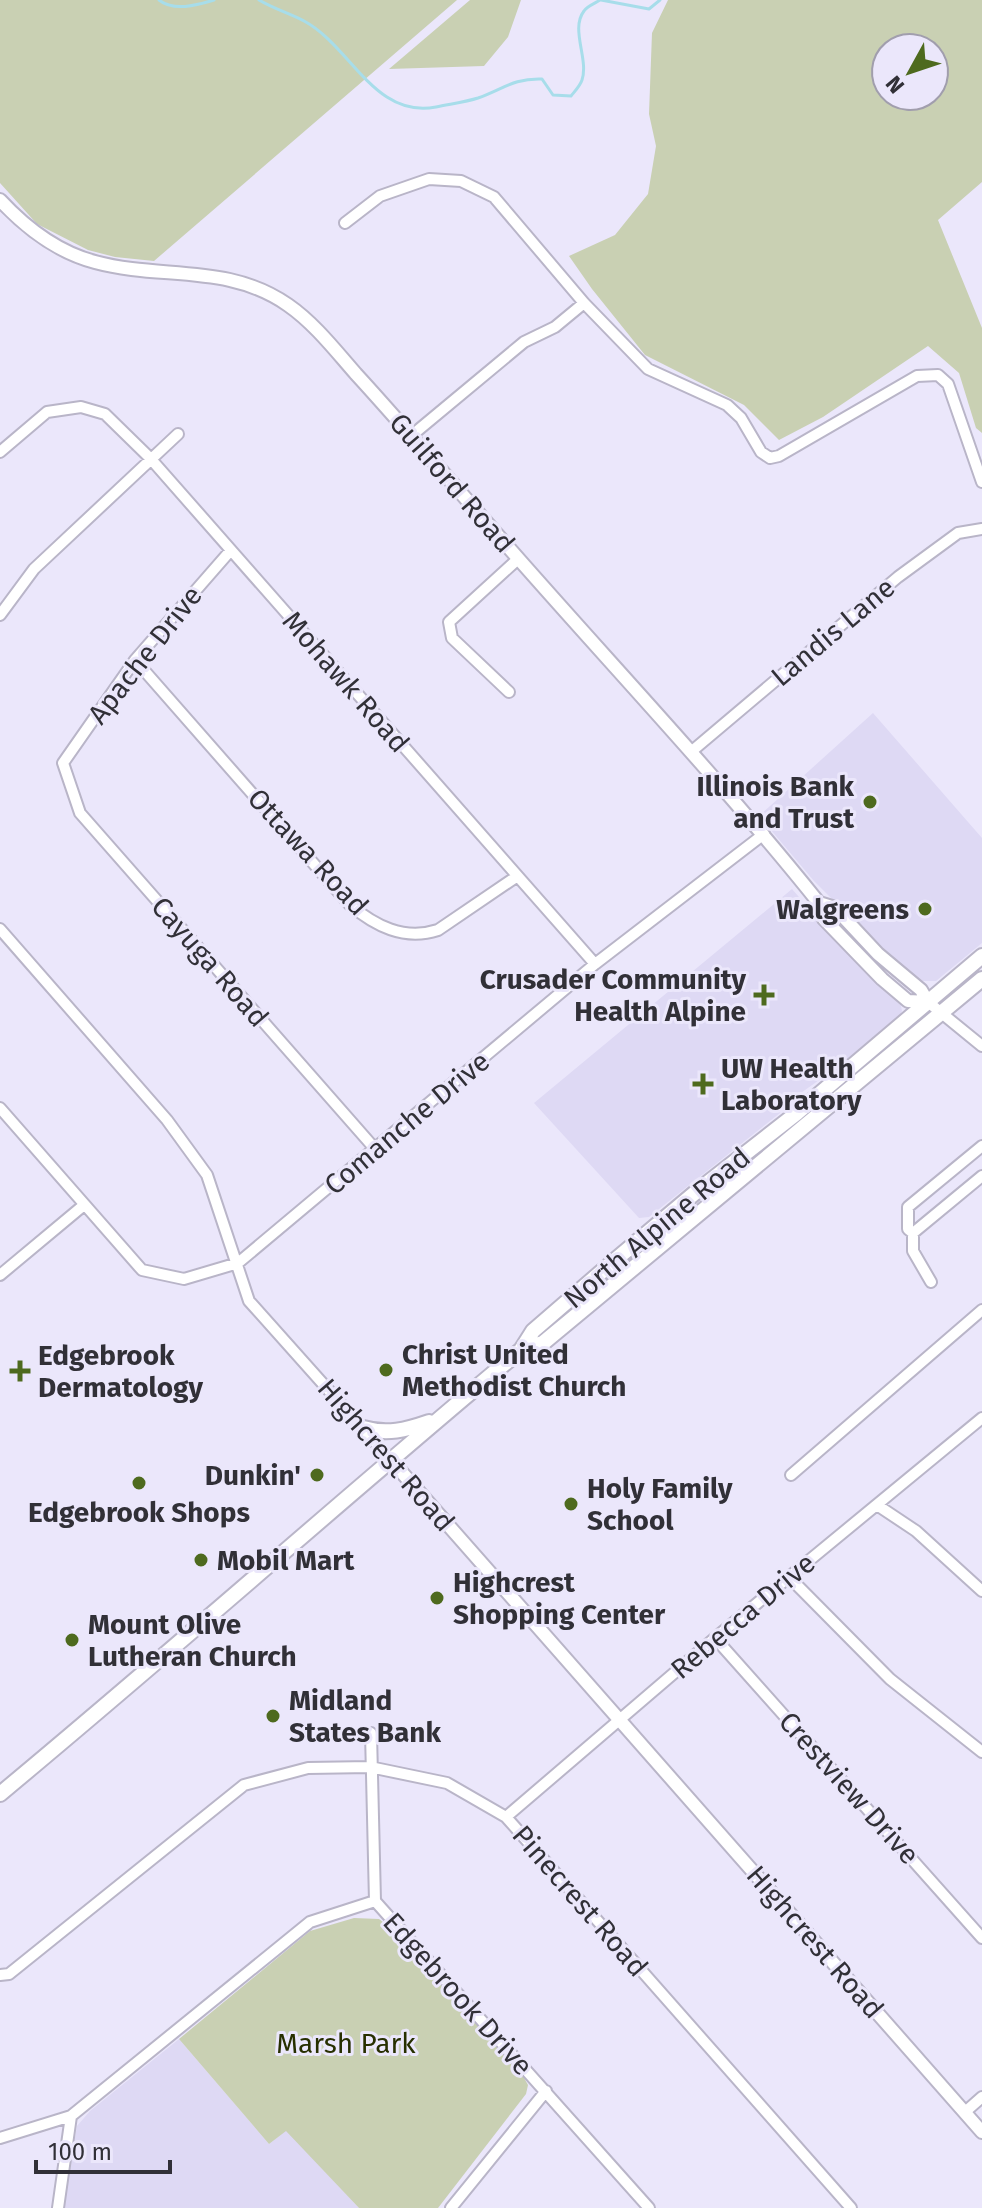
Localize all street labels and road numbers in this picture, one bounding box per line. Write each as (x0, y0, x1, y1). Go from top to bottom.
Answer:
street label: Guilford Road (382, 406, 522, 560)
street label: Landis Lane (765, 571, 901, 693)
street label: Apache Drive (81, 580, 209, 730)
street label: Mohawk Road (276, 605, 416, 759)
street label: Ottawa Road (241, 782, 375, 922)
street label: Cayuga Road (145, 890, 275, 1034)
street label: Comanche Drive (318, 1044, 496, 1202)
street label: North Alpine Road (557, 1141, 757, 1315)
street label: Highcrest Road (311, 1372, 461, 1538)
street label: Rebecca Drive (664, 1546, 822, 1686)
street label: Crestview Drive (772, 1705, 926, 1871)
street label: Pinecrest Road (505, 1819, 655, 1983)
street label: Highcrest Road (740, 1859, 890, 2025)
street label: Edgebrook Drive (376, 1906, 540, 2082)

